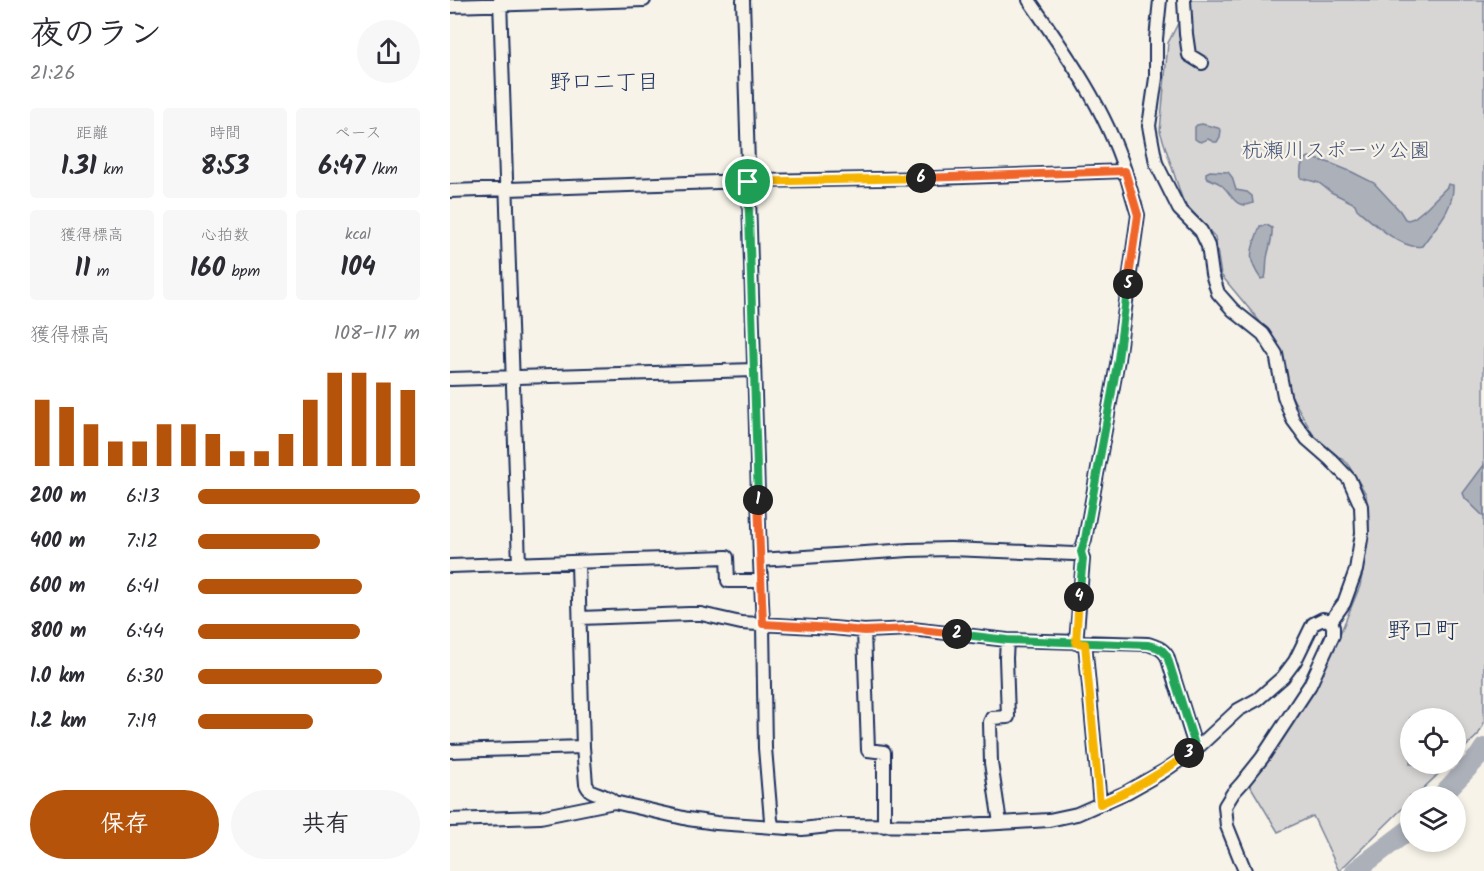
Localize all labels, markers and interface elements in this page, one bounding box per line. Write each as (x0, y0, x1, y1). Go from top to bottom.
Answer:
text: 夜のラン (30, 9, 162, 62)
button: share (357, 20, 420, 83)
text: 21:26 (30, 58, 76, 90)
district label: 野口二丁目 (549, 66, 659, 101)
text: 距離 (76, 121, 108, 146)
text: 時間 (209, 121, 241, 146)
text: ペース (334, 121, 382, 146)
park label: 杭瀬川スポーツ公園 (1242, 135, 1430, 168)
text: 1.31 (61, 146, 97, 188)
text: 8:53 (200, 146, 250, 188)
text: 6:47 (318, 146, 365, 188)
pin (722, 156, 773, 207)
text: km (97, 157, 123, 182)
text: /km (365, 157, 398, 182)
pin: 6 (906, 163, 936, 193)
icon: arrive (731, 165, 764, 198)
text: 6 (917, 165, 925, 190)
text: kcal (345, 222, 371, 247)
text: 獲得標高 (60, 223, 124, 248)
text: 心拍数 (201, 223, 249, 248)
text: 104 (340, 247, 376, 289)
text: 11 (75, 248, 90, 290)
text: 160 (190, 248, 225, 290)
text: m (90, 259, 109, 284)
text: bpm (225, 259, 260, 284)
pin: 5 (1113, 269, 1143, 299)
text: 5 (1124, 271, 1132, 296)
text: 108–117 m (334, 318, 420, 350)
text: 獲得標高 (30, 320, 110, 352)
text: 200 m (30, 481, 86, 513)
text: 6:13 (126, 481, 160, 513)
pin: 1 (743, 485, 773, 515)
text: 1 (756, 487, 760, 512)
text: 400 m (30, 526, 86, 558)
text: 7:12 (126, 526, 158, 558)
text: 600 m (30, 571, 85, 603)
text: 6:41 (126, 571, 159, 603)
pin: 4 (1064, 582, 1094, 612)
text: 4 (1075, 584, 1083, 609)
district label: 野口町 (1387, 612, 1459, 651)
text: 800 m (30, 616, 86, 648)
text: 6:44 (126, 616, 164, 648)
pin: 2 (942, 619, 972, 649)
text: 2 (952, 621, 962, 646)
text: 1.0 km (30, 661, 85, 693)
text: 6:30 (126, 661, 163, 693)
text: 1.2 km (30, 706, 86, 738)
text: 7:19 (126, 706, 156, 738)
map controls (1400, 708, 1466, 852)
button: locate (1400, 708, 1466, 774)
pin: 3 (1174, 738, 1204, 768)
text: 3 (1185, 740, 1193, 765)
button: layers (1400, 786, 1466, 852)
button: 保存 (30, 790, 219, 859)
button: 共有 (231, 790, 420, 859)

